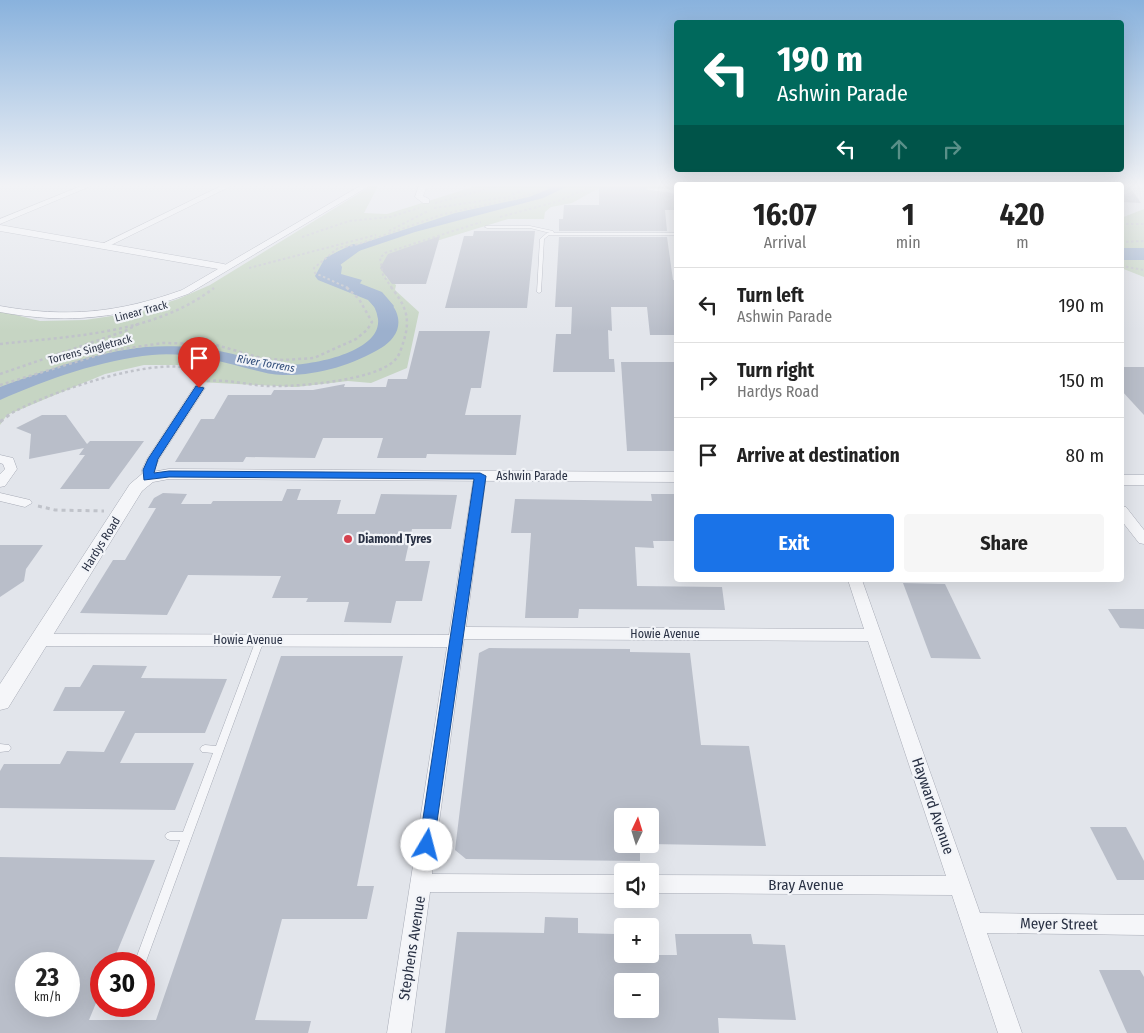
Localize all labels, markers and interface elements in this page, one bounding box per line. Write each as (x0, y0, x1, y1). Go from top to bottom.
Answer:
text: 190 m (777, 38, 863, 80)
icon: left (694, 40, 759, 105)
text: Ashwin Parade (777, 80, 908, 107)
icon: left (832, 135, 860, 163)
icon: ahead (885, 135, 913, 163)
icon: right (938, 135, 966, 163)
text: 16:07 (753, 197, 817, 233)
text: 1 (902, 197, 915, 233)
text: 420 (1000, 197, 1045, 233)
text: Arrival (764, 233, 806, 252)
text: min (896, 233, 921, 252)
text: m (1016, 233, 1028, 252)
text: Turn left (737, 284, 804, 307)
icon: left (694, 291, 722, 319)
text: 190 m (1058, 294, 1104, 317)
street label: Linear Track (113, 298, 170, 325)
text: Ashwin Parade (737, 307, 832, 326)
street label: Torrens Singletrack (47, 332, 134, 367)
pin (178, 337, 220, 388)
icon: arrive (185, 344, 213, 372)
water label: River Torrens (236, 352, 296, 375)
text: Turn right (737, 359, 814, 382)
icon: right (694, 366, 722, 394)
text: 150 m (1059, 369, 1104, 392)
text: Hardys Road (737, 382, 819, 401)
icon: arrive (694, 441, 722, 469)
text: Arrive at destination (737, 444, 900, 467)
text: 80 m (1066, 444, 1104, 467)
street label: Ashwin Parade (496, 469, 568, 483)
street label: Hardys Road (79, 514, 123, 574)
button: Exit (694, 514, 894, 572)
button: Share (904, 514, 1104, 572)
place label: Diamond Tyres (358, 532, 432, 546)
marker: Diamond Tyres (342, 533, 354, 545)
street label: Howie Avenue (630, 627, 700, 641)
street label: Howie Avenue (213, 633, 283, 647)
street label: Hayward Avenue (908, 755, 958, 857)
north arrow (614, 808, 659, 852)
map controls (614, 808, 659, 1018)
position arrow (400, 818, 452, 870)
button: sound (614, 863, 659, 908)
street label: Bray Avenue (768, 876, 844, 894)
street label: Stephens Avenue (395, 894, 429, 1002)
street label: Meyer Street (1020, 914, 1098, 934)
button: + (614, 918, 659, 963)
speed limit sign: 30 (90, 952, 155, 1017)
text: 23 (36, 963, 59, 993)
button: − (614, 973, 659, 1018)
text: km/h (34, 990, 61, 1004)

